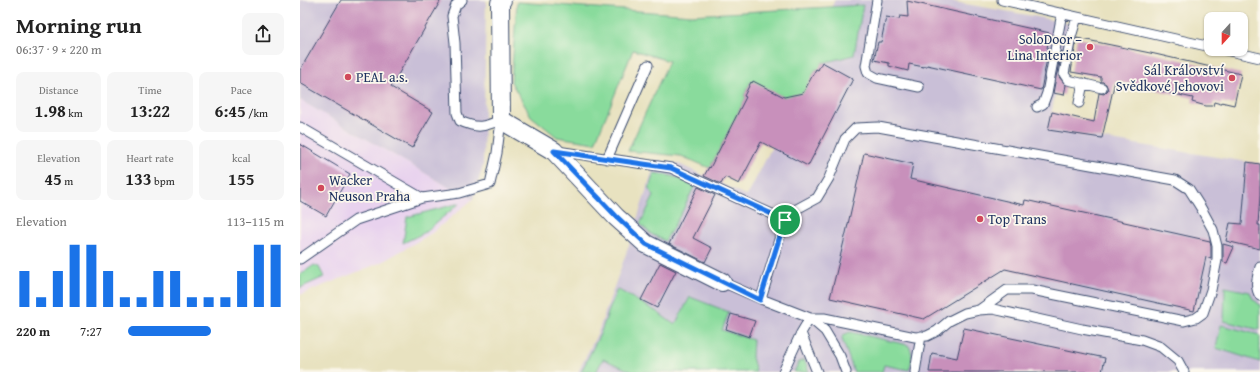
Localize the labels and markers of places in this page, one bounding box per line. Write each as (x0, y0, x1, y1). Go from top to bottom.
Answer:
place label: SoloDoor – Lina Interior (1007, 29, 1082, 65)
marker: SoloDoor – Lina Interior (1085, 42, 1095, 52)
place label: Sál Království Svědkové Jehovovi (1116, 60, 1225, 96)
place label: PEAL a.s. (356, 67, 408, 87)
marker: PEAL a.s. (343, 72, 353, 82)
marker: Sál Království Svědkové Jehovovi (1227, 73, 1237, 83)
place label: Wacker Neuson Praha (329, 170, 411, 206)
marker: Wacker Neuson Praha (316, 183, 326, 193)
pin (768, 203, 802, 237)
place label: Top Trans (988, 209, 1047, 229)
marker: Top Trans (975, 214, 985, 224)

